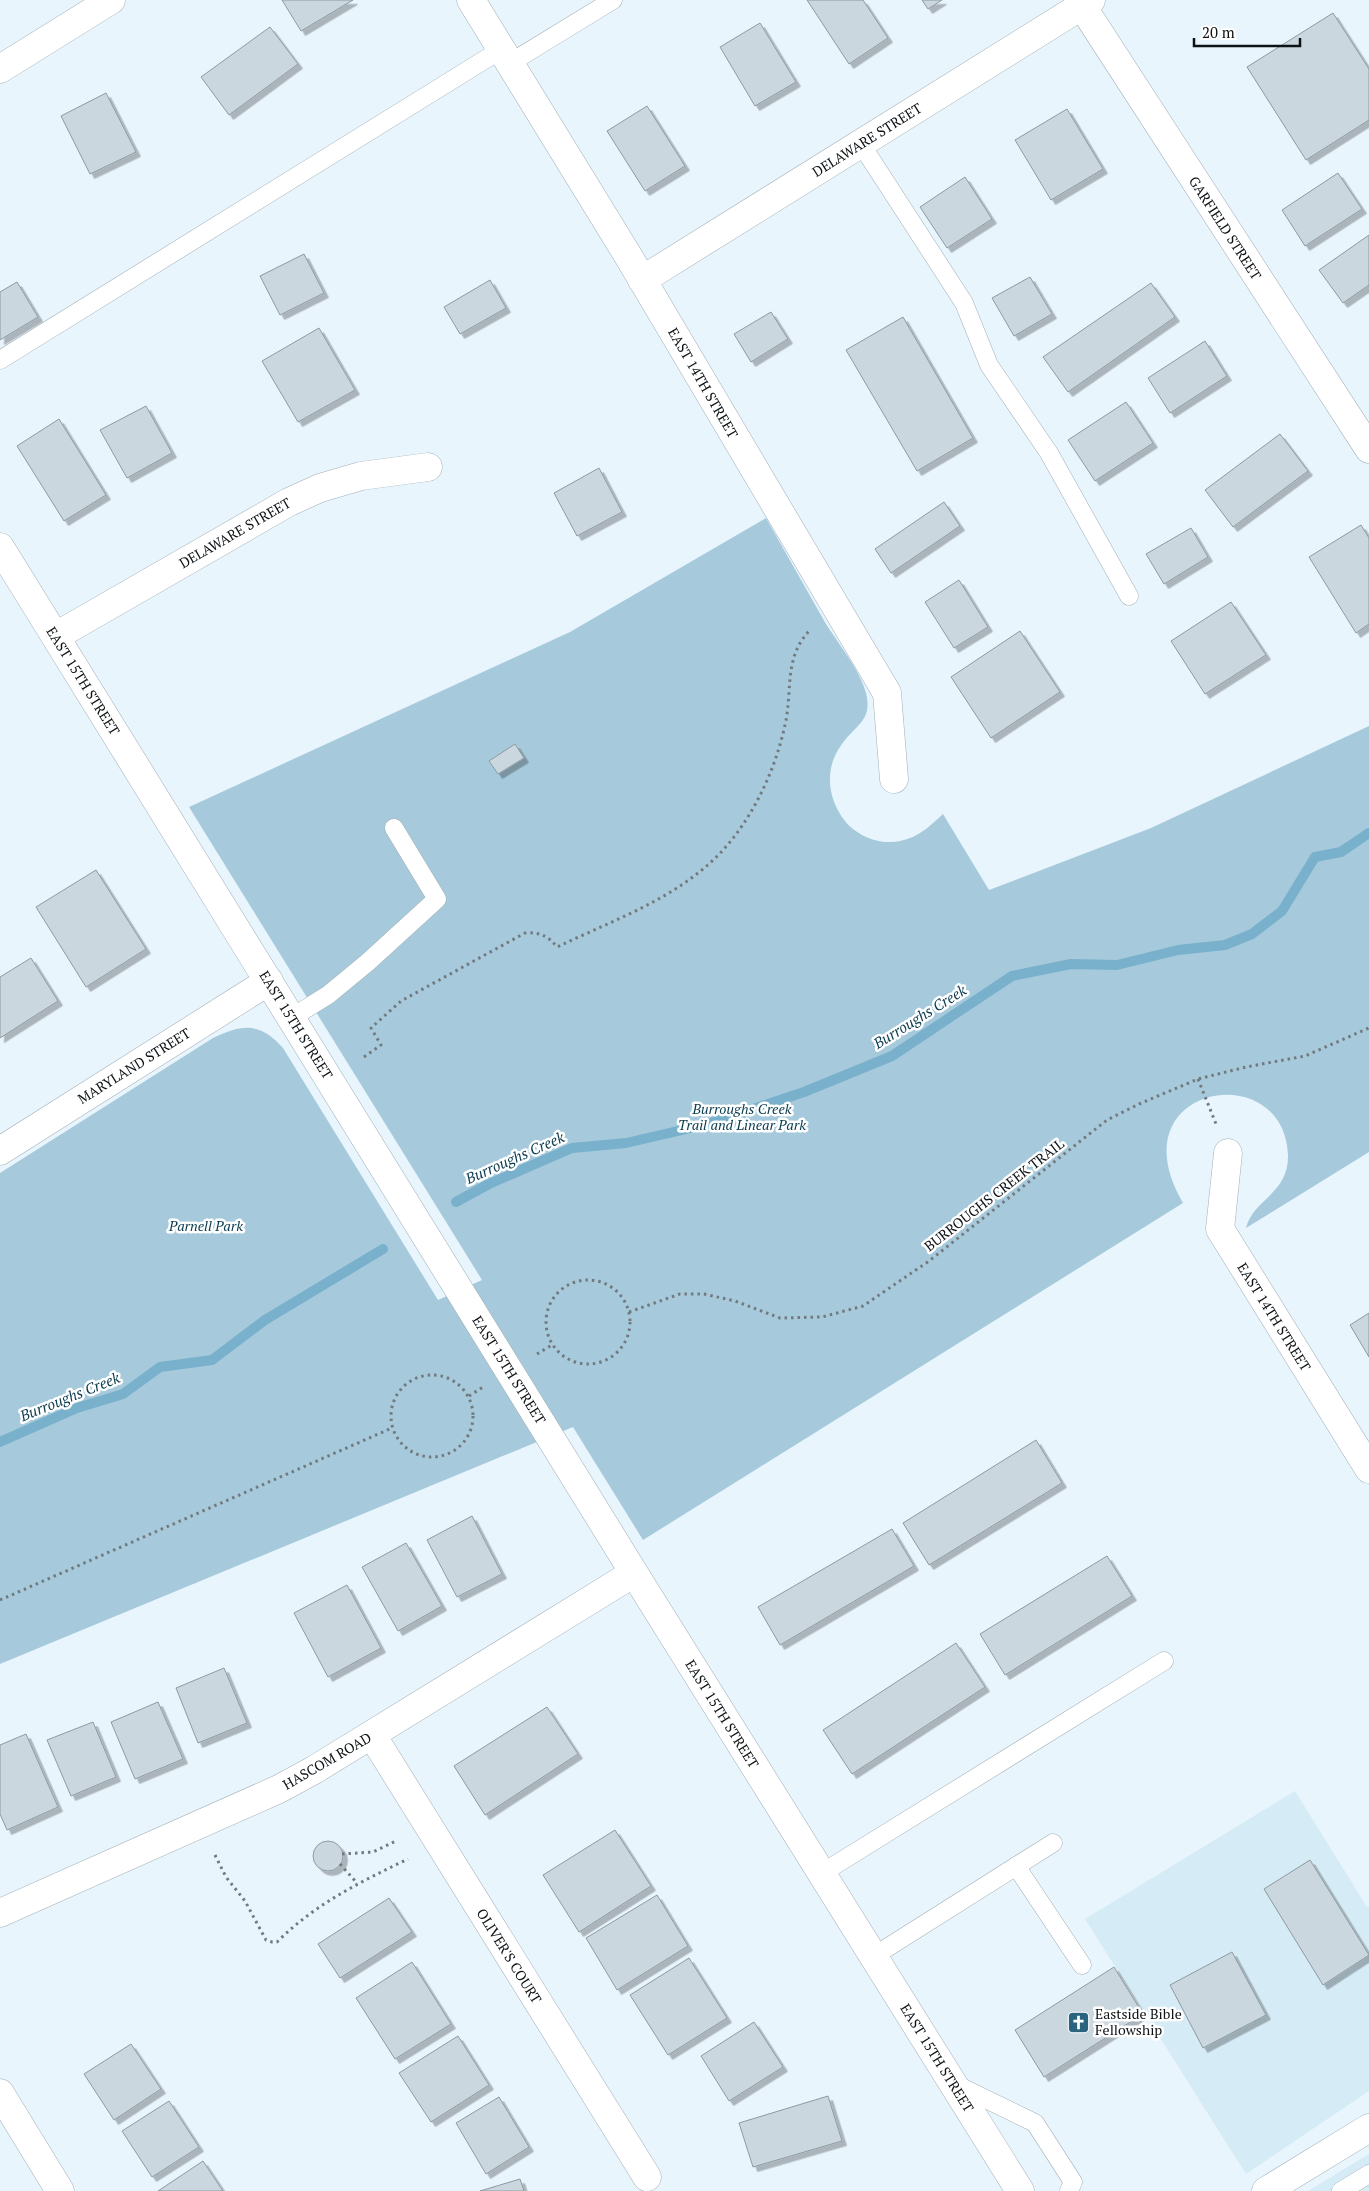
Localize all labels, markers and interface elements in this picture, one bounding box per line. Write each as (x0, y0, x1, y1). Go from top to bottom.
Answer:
scale bar (1194, 15, 1300, 47)
text: 20 m (1202, 22, 1235, 42)
street label: DELAWARE STREET (808, 98, 925, 181)
street label: GARFIELD STREET (1185, 172, 1266, 283)
street label: EAST 14TH STREET (664, 324, 743, 442)
street label: DELAWARE STREET (175, 493, 294, 572)
street label: EAST 15TH STREET (42, 623, 125, 739)
street label: EAST 15TH STREET (255, 967, 338, 1083)
water label: Burroughs Creek (868, 979, 970, 1053)
street label: MARYLAND STREET (74, 1023, 194, 1108)
park label: Burroughs Creek Trail and Linear Park (678, 1099, 806, 1134)
water label: Burroughs Creek (461, 1126, 568, 1188)
street label: BURROUGHS CREEK TRAIL (920, 1134, 1068, 1255)
park label: Parnell Park (168, 1216, 243, 1235)
street label: EAST 14TH STREET (1233, 1259, 1316, 1375)
street label: EAST 15TH STREET (468, 1312, 551, 1428)
water label: Burroughs Creek (16, 1367, 123, 1426)
street label: EAST 15TH STREET (681, 1656, 764, 1772)
street label: HASCOM ROAD (279, 1727, 375, 1794)
street label: OLIVER'S COURT (473, 1905, 546, 2007)
street label: EAST 15TH STREET (896, 2000, 979, 2116)
place label: Eastside Bible Fellowship (1095, 2004, 1182, 2039)
church icon: Eastside Bible Fellowship (1067, 2010, 1091, 2034)

